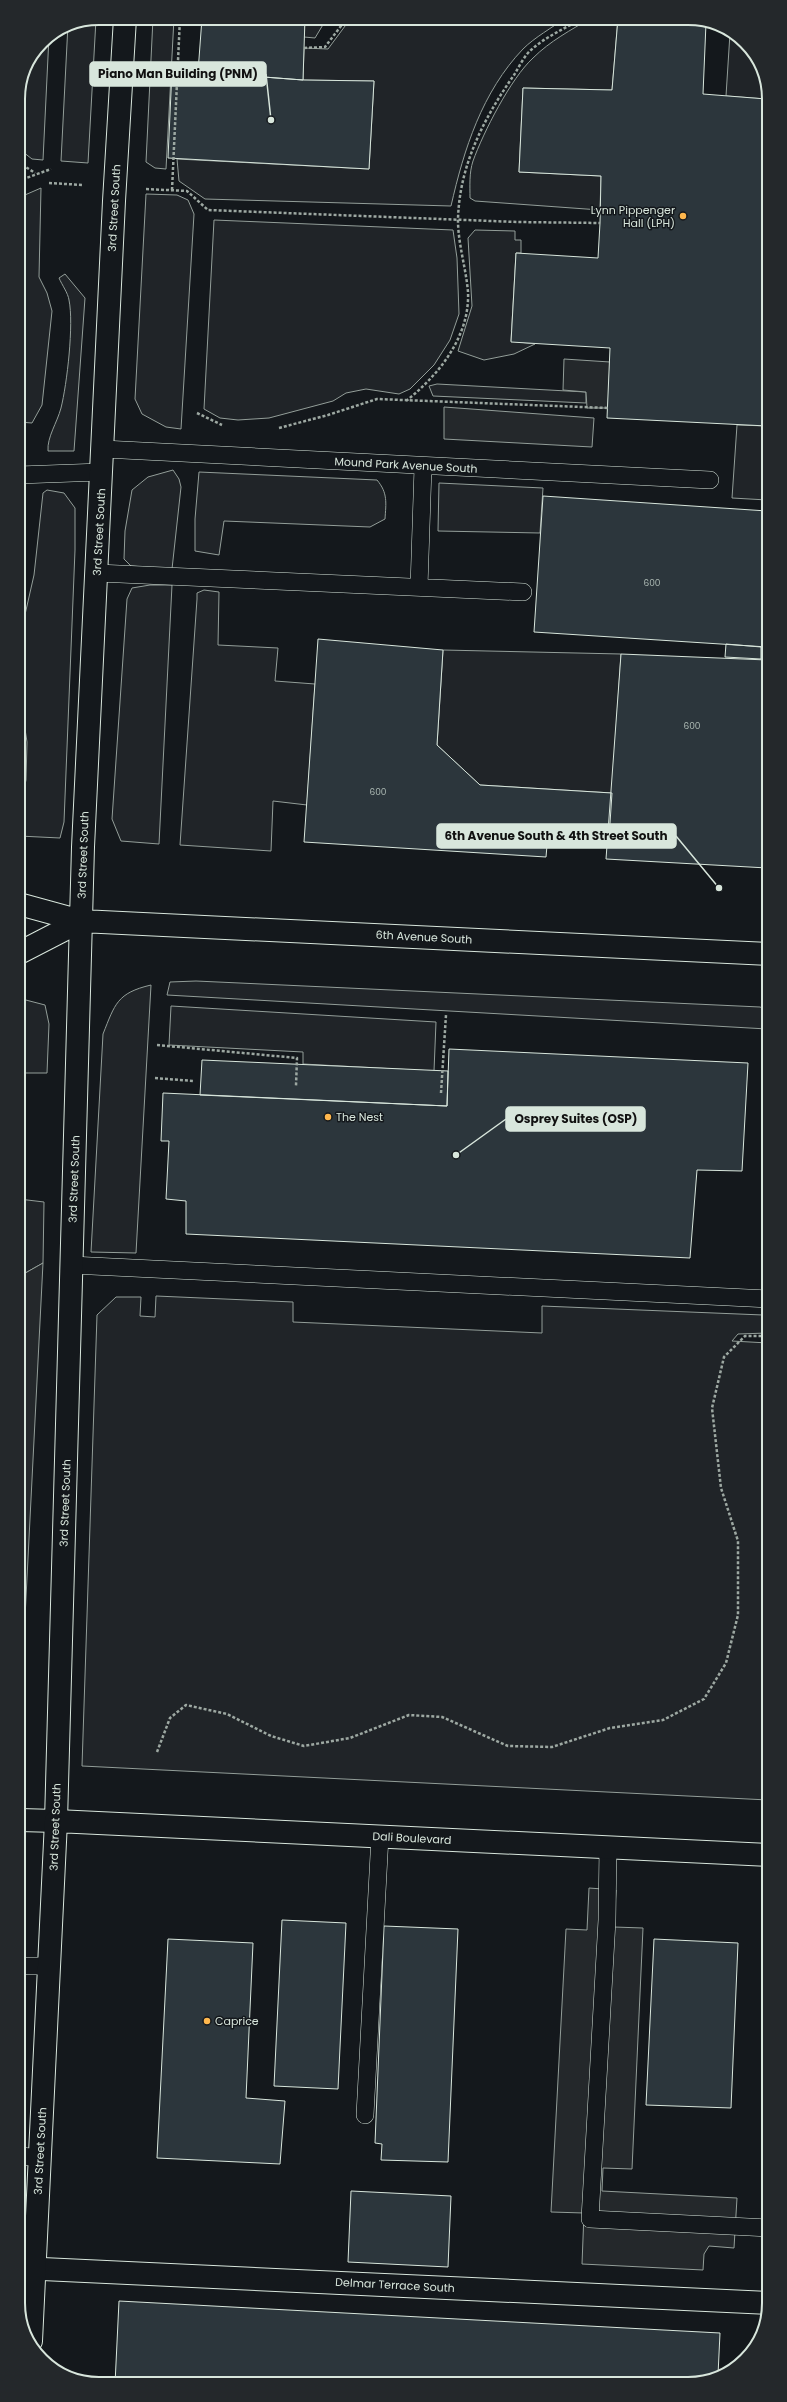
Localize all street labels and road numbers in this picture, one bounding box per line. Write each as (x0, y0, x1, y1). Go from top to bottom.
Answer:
street label: 3rd Street South (104, 164, 124, 252)
street label: Mound Park Avenue South (334, 453, 478, 477)
street label: 3rd Street South (89, 488, 109, 576)
street label: 3rd Street South (73, 811, 93, 899)
street label: 6th Avenue South (375, 926, 473, 948)
street label: 3rd Street South (64, 1135, 84, 1223)
street label: 3rd Street South (55, 1459, 75, 1547)
street label: 3rd Street South (45, 1783, 65, 1871)
street label: Dali Boulevard (372, 1828, 452, 1848)
street label: 3rd Street South (30, 2107, 50, 2195)
street label: Delmar Terrace South (335, 2274, 455, 2296)

